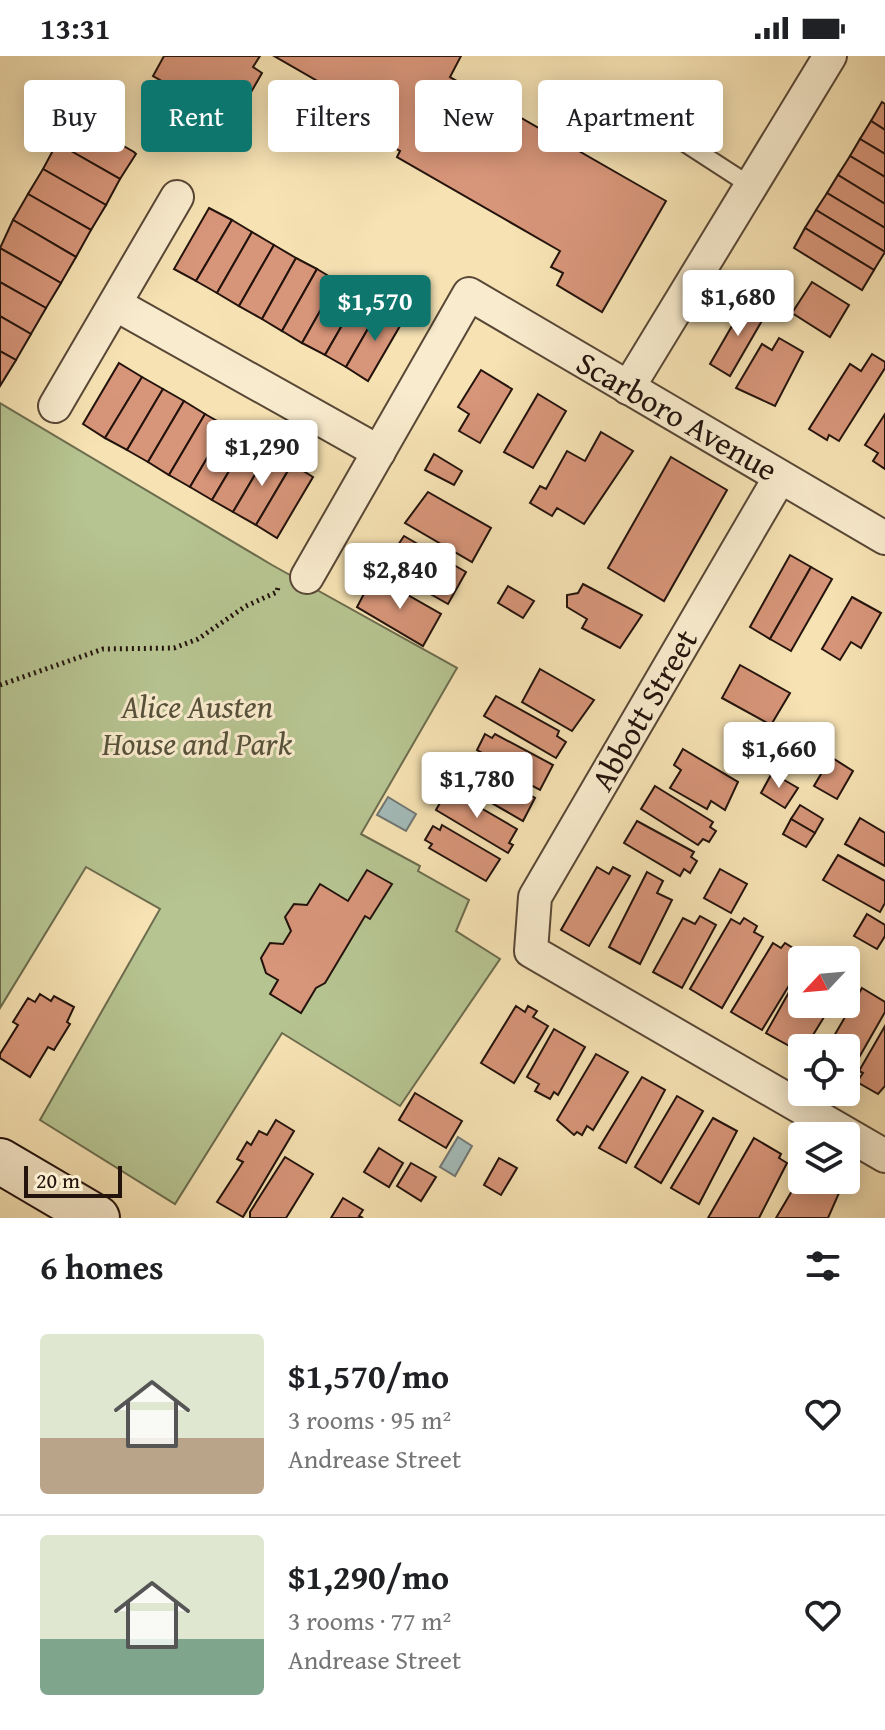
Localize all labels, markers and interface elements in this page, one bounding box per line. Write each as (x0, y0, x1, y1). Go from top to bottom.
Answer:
text: 13:31 (40, 6, 111, 50)
chip: Buy (24, 80, 125, 152)
chip: Rent (141, 80, 252, 152)
chip: Filters (268, 80, 399, 152)
chip: New (415, 80, 522, 152)
chip: Apartment (538, 80, 723, 152)
pin: $1,680 (673, 270, 803, 338)
pin: $1,570 (310, 275, 440, 343)
text: $1,680 (701, 276, 775, 315)
text: $1,570 (338, 281, 412, 320)
street label: Scarboro Avenue (568, 339, 787, 492)
pin: $1,290 (197, 420, 327, 488)
text: $1,290 (225, 426, 299, 465)
pin: $2,840 (335, 543, 465, 611)
text: $2,840 (363, 549, 437, 588)
street label: Abbott Street (578, 620, 709, 799)
park label: Alice Austen House and Park (101, 683, 292, 767)
pin: $1,660 (714, 722, 844, 790)
text: $1,660 (742, 728, 816, 767)
pin: $1,780 (412, 752, 542, 820)
text: $1,780 (440, 758, 514, 797)
north arrow (788, 946, 860, 1018)
map controls (788, 946, 860, 1194)
button: locate (788, 1034, 860, 1106)
button: layers (788, 1122, 860, 1194)
scale bar (24, 1162, 122, 1198)
text: 20 m (36, 1164, 80, 1196)
text: 6 homes (40, 1242, 164, 1291)
icon: filters (801, 1244, 845, 1288)
text: $1,570/mo (288, 1351, 449, 1400)
icon: home (104, 1366, 200, 1462)
icon: heart (801, 1392, 845, 1436)
text: 3 rooms · 95 m² (288, 1400, 451, 1439)
text: Andrease Street (288, 1439, 461, 1478)
text: $1,290/mo (288, 1552, 449, 1601)
icon: home (104, 1567, 200, 1663)
icon: heart (801, 1593, 845, 1637)
text: 3 rooms · 77 m² (288, 1601, 451, 1640)
text: Andrease Street (288, 1640, 461, 1679)

